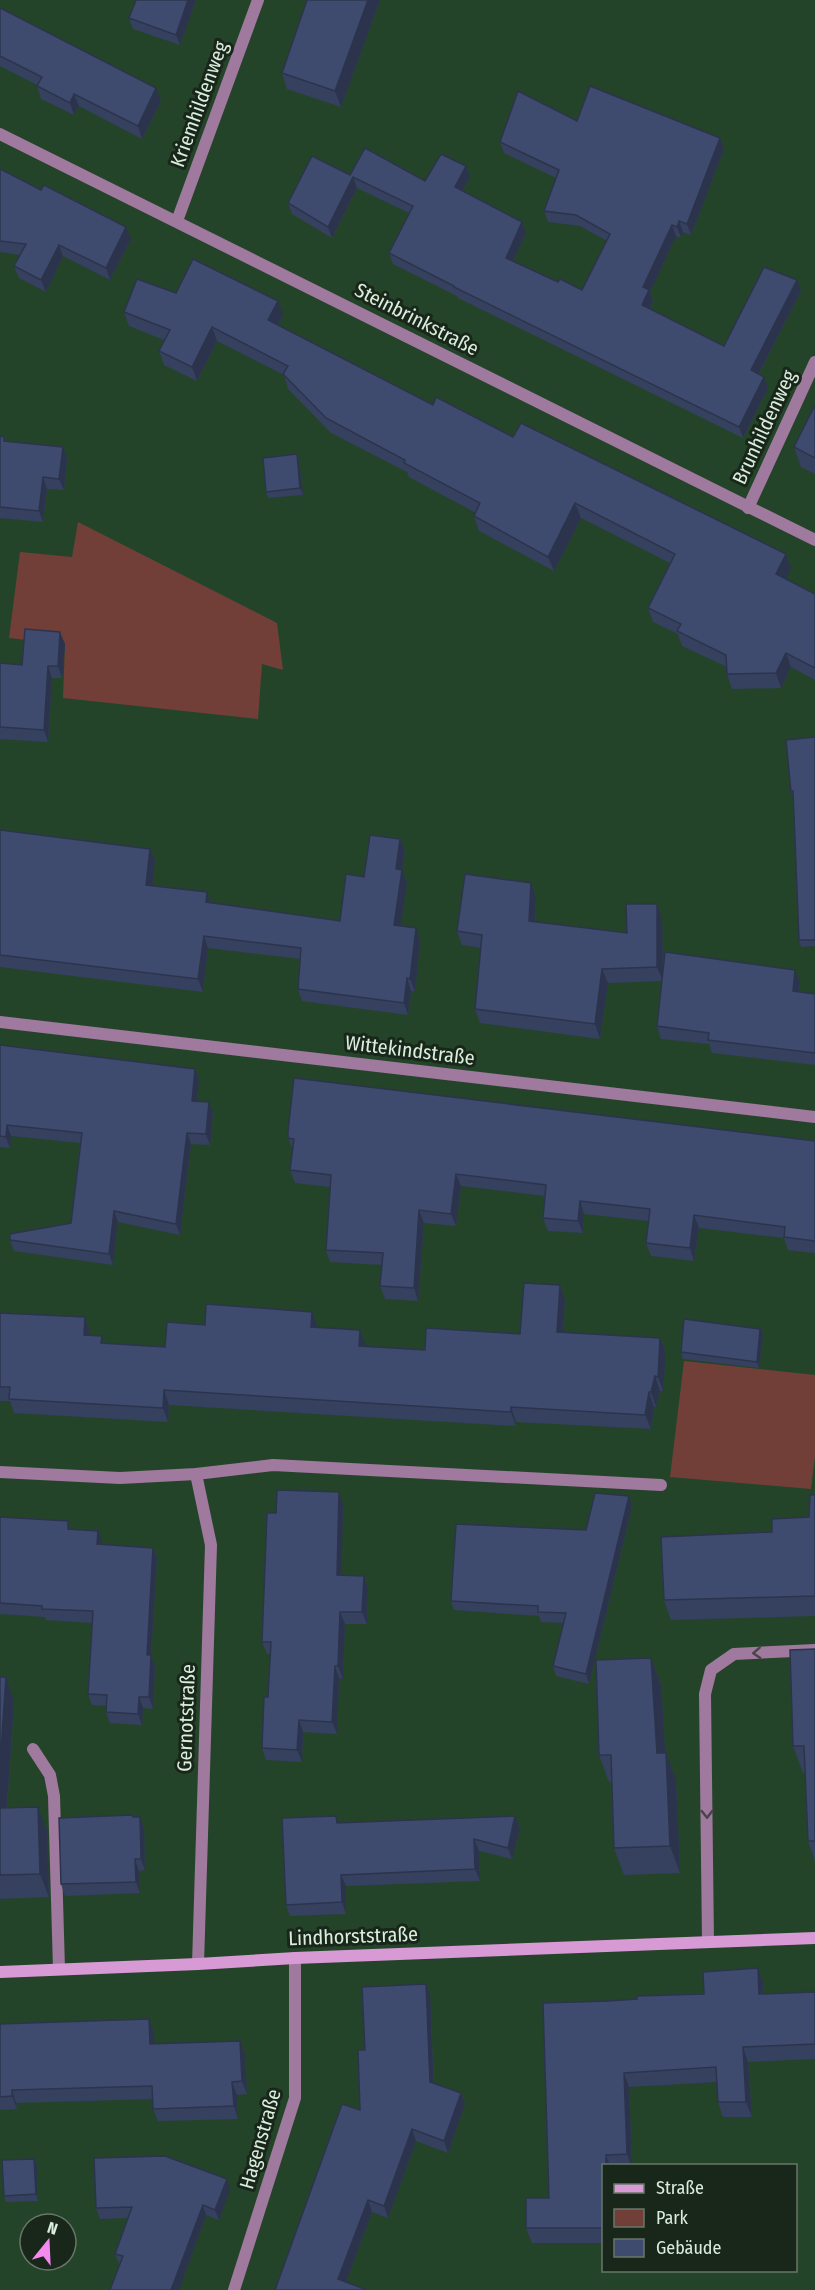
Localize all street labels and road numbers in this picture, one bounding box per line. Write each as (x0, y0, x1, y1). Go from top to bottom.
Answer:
street label: Kriemhildenweg (165, 37, 233, 170)
street label: Steinbrinkstraße (351, 277, 483, 361)
street label: Brunhildenweg (727, 366, 801, 488)
street label: Wittekindstraße (344, 1030, 476, 1070)
street label: Gernotstraße (172, 1664, 200, 1772)
street label: Lindhorststraße (288, 1922, 418, 1950)
street label: Hagenstraße (234, 2086, 286, 2192)

